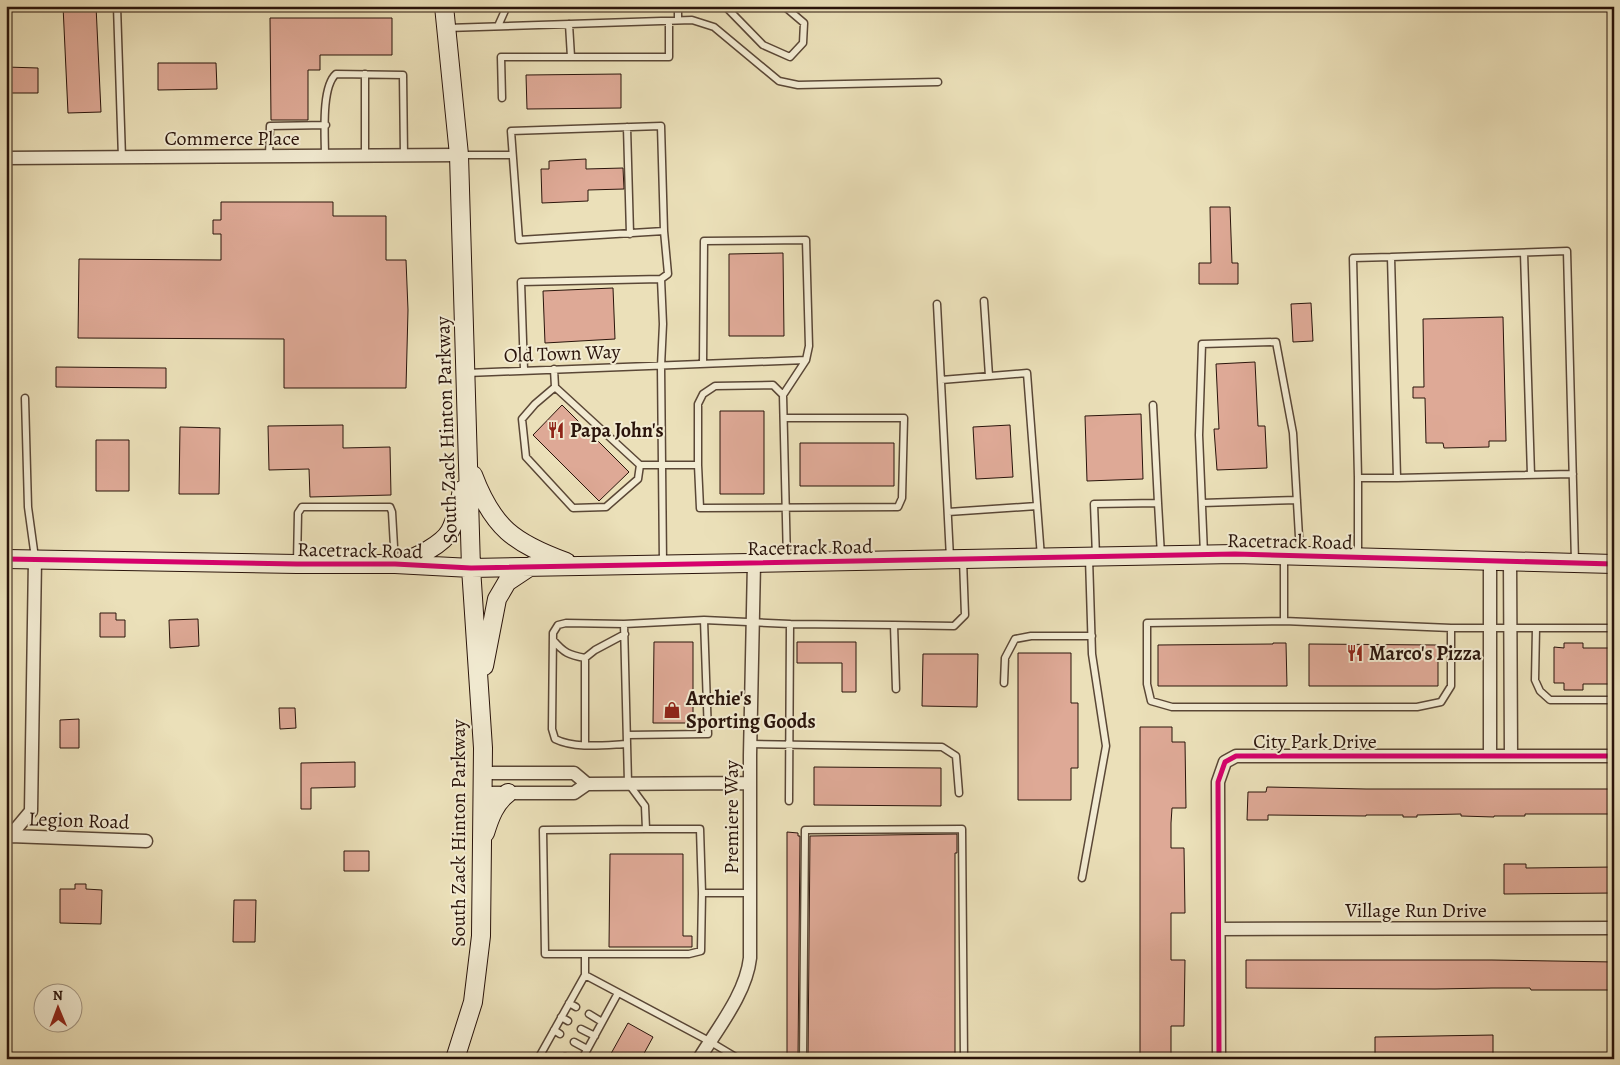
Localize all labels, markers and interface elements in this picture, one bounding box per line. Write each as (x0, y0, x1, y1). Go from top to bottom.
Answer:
street label: Commerce Place (164, 125, 300, 152)
street label: South Zack Hinton Parkway (429, 315, 464, 544)
street label: Old Town Way (503, 338, 622, 369)
place label: Papa John's (570, 417, 664, 444)
restaurant icon: Papa John's (546, 420, 566, 440)
street label: Racetrack Road (1227, 527, 1353, 556)
street label: Racetrack Road (747, 533, 873, 562)
street label: Racetrack Road (297, 536, 423, 565)
place label: Marco's Pizza (1369, 640, 1482, 667)
restaurant icon: Marco's Pizza (1345, 643, 1365, 663)
place label: Archie's Sporting Goods (685, 685, 816, 735)
shop icon: Archie's Sporting Goods (662, 700, 682, 720)
street label: South Zack Hinton Parkway (445, 718, 472, 947)
street label: City Park Drive (1253, 728, 1377, 755)
street label: Premiere Way (718, 759, 745, 874)
street label: Legion Road (28, 805, 130, 836)
street label: Village Run Drive (1344, 897, 1487, 924)
north arrow (32, 982, 82, 1032)
text: N (53, 986, 63, 1005)

